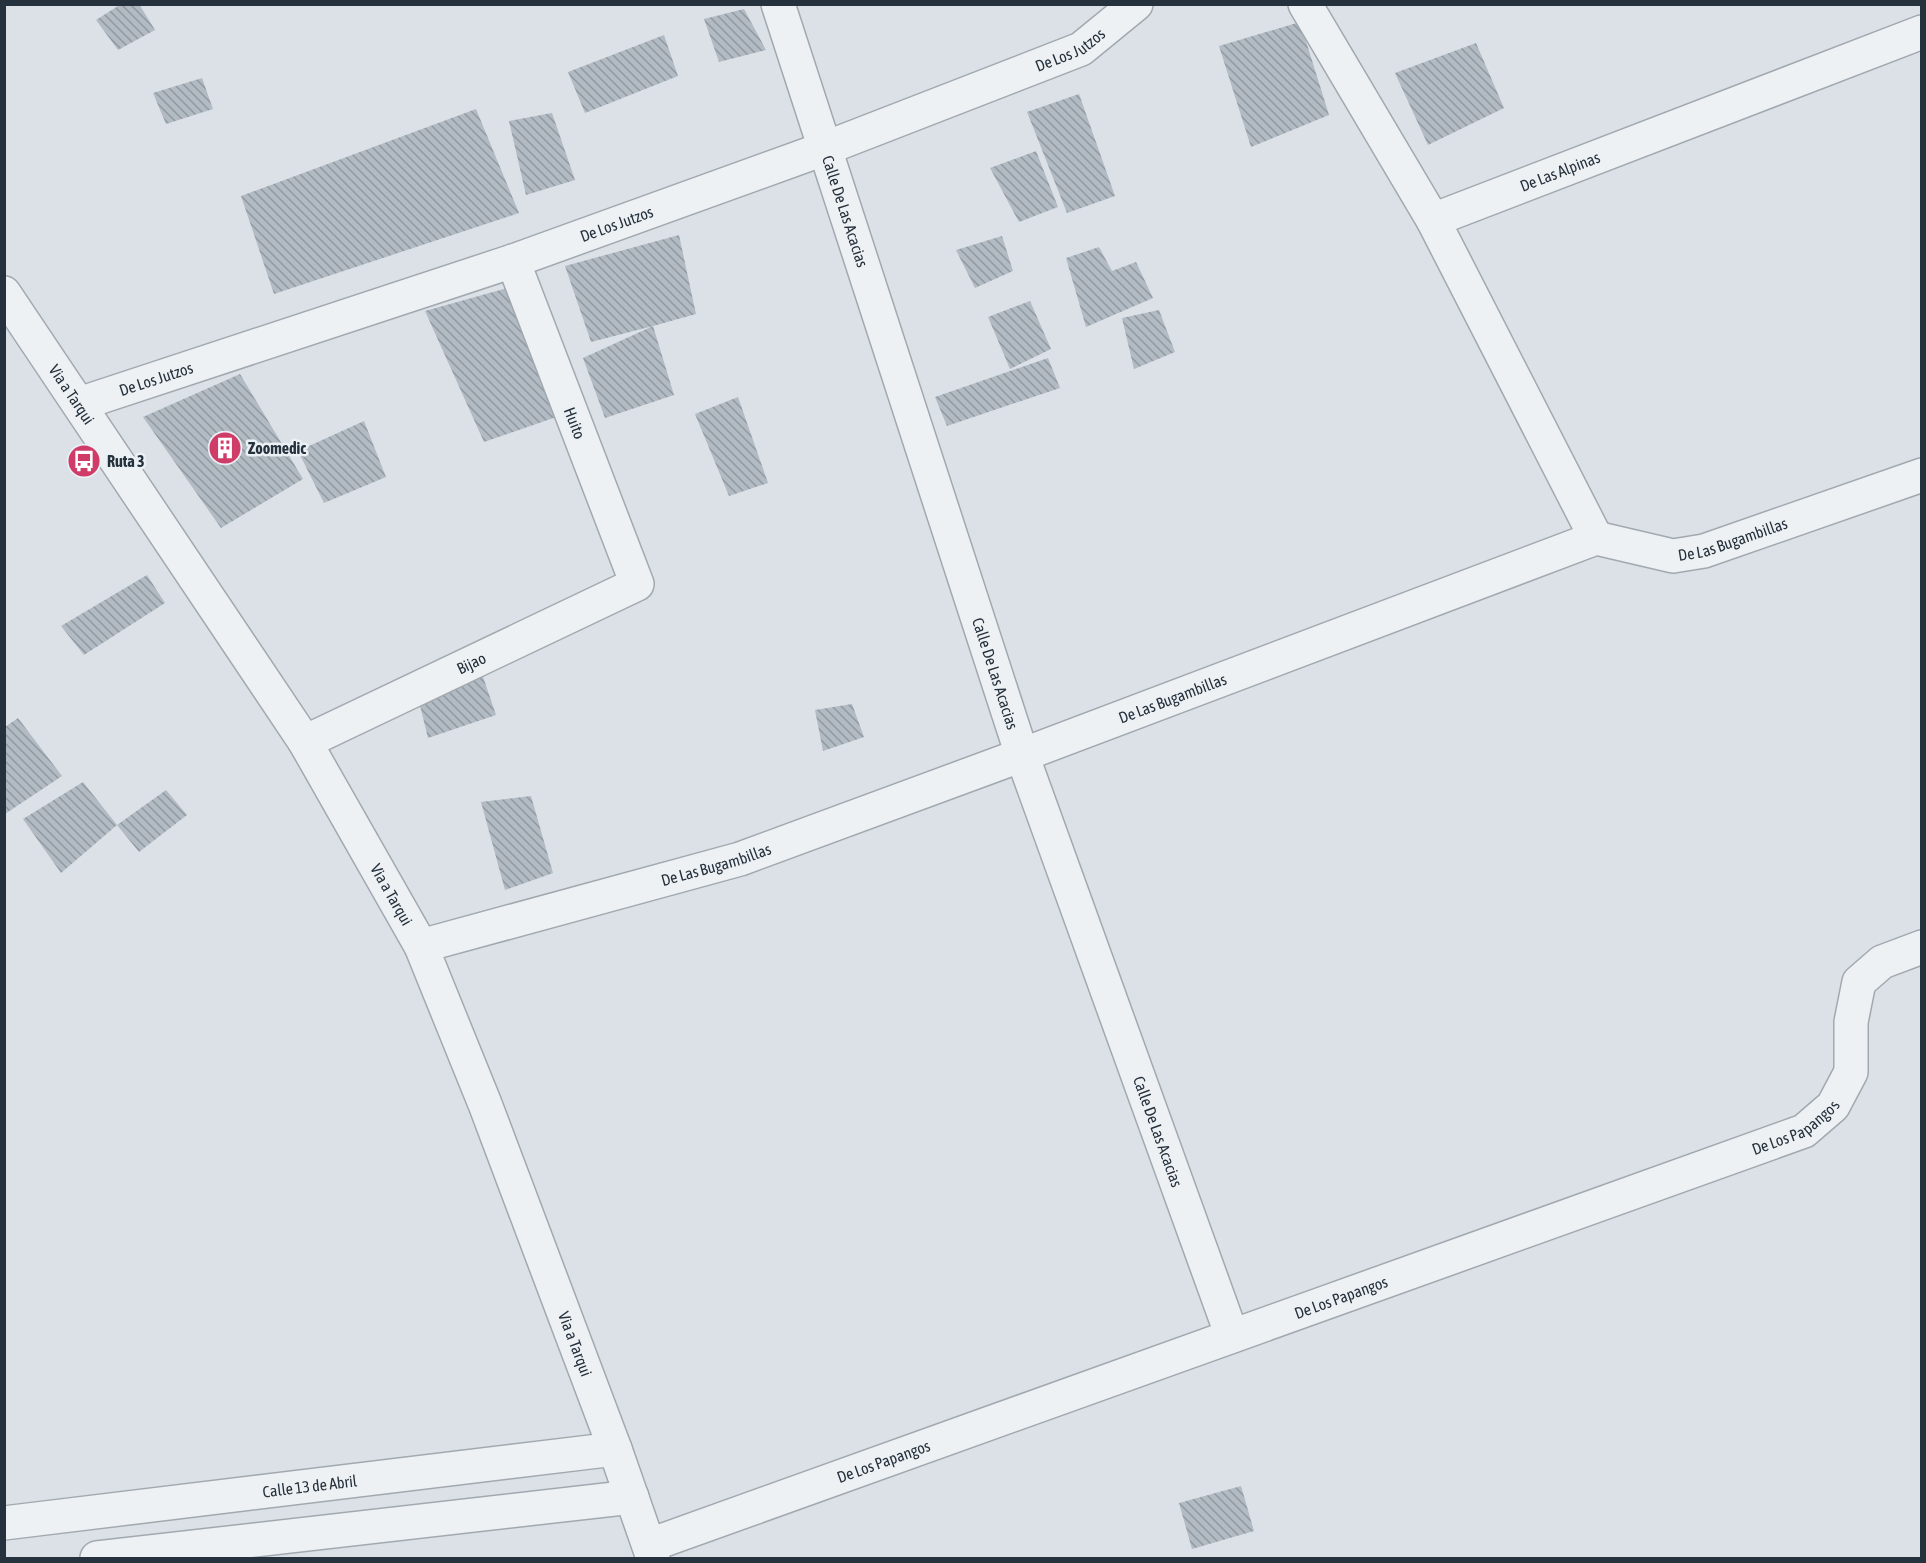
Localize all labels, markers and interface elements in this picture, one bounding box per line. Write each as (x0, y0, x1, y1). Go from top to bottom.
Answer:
street label: De Los Jutzos (1033, 24, 1109, 75)
street label: De Las Alpinas (1517, 148, 1603, 195)
street label: Calle De Las Acacias (819, 153, 872, 270)
street label: De Los Jutzos (578, 202, 656, 245)
street label: De Los Jutzos (117, 358, 195, 399)
street label: Via a Tarqui (46, 361, 98, 428)
street label: Huito (561, 405, 589, 441)
building icon: Zoomedic (207, 430, 243, 466)
place label: Zoomedic (248, 439, 306, 457)
bus stop icon: Ruta 3 (66, 443, 102, 479)
place label: Ruta 3 (107, 452, 145, 470)
street label: De Las Bugambillas (1677, 514, 1790, 564)
street label: Calle De Las Acacias (969, 615, 1022, 732)
street label: Bijao (454, 648, 489, 677)
street label: De Las Bugambillas (1116, 669, 1229, 727)
street label: De Las Bugambillas (659, 839, 774, 889)
street label: Via a Tarqui (367, 861, 416, 928)
street label: Calle De Las Acacias (1130, 1074, 1186, 1190)
street label: De Los Papangos (1749, 1098, 1843, 1158)
street label: De Los Papangos (1292, 1272, 1390, 1322)
street label: Via a Tarqui (555, 1309, 596, 1379)
street label: De Los Papangos (834, 1436, 933, 1486)
street label: Calle 13 de Abril (262, 1471, 359, 1501)

